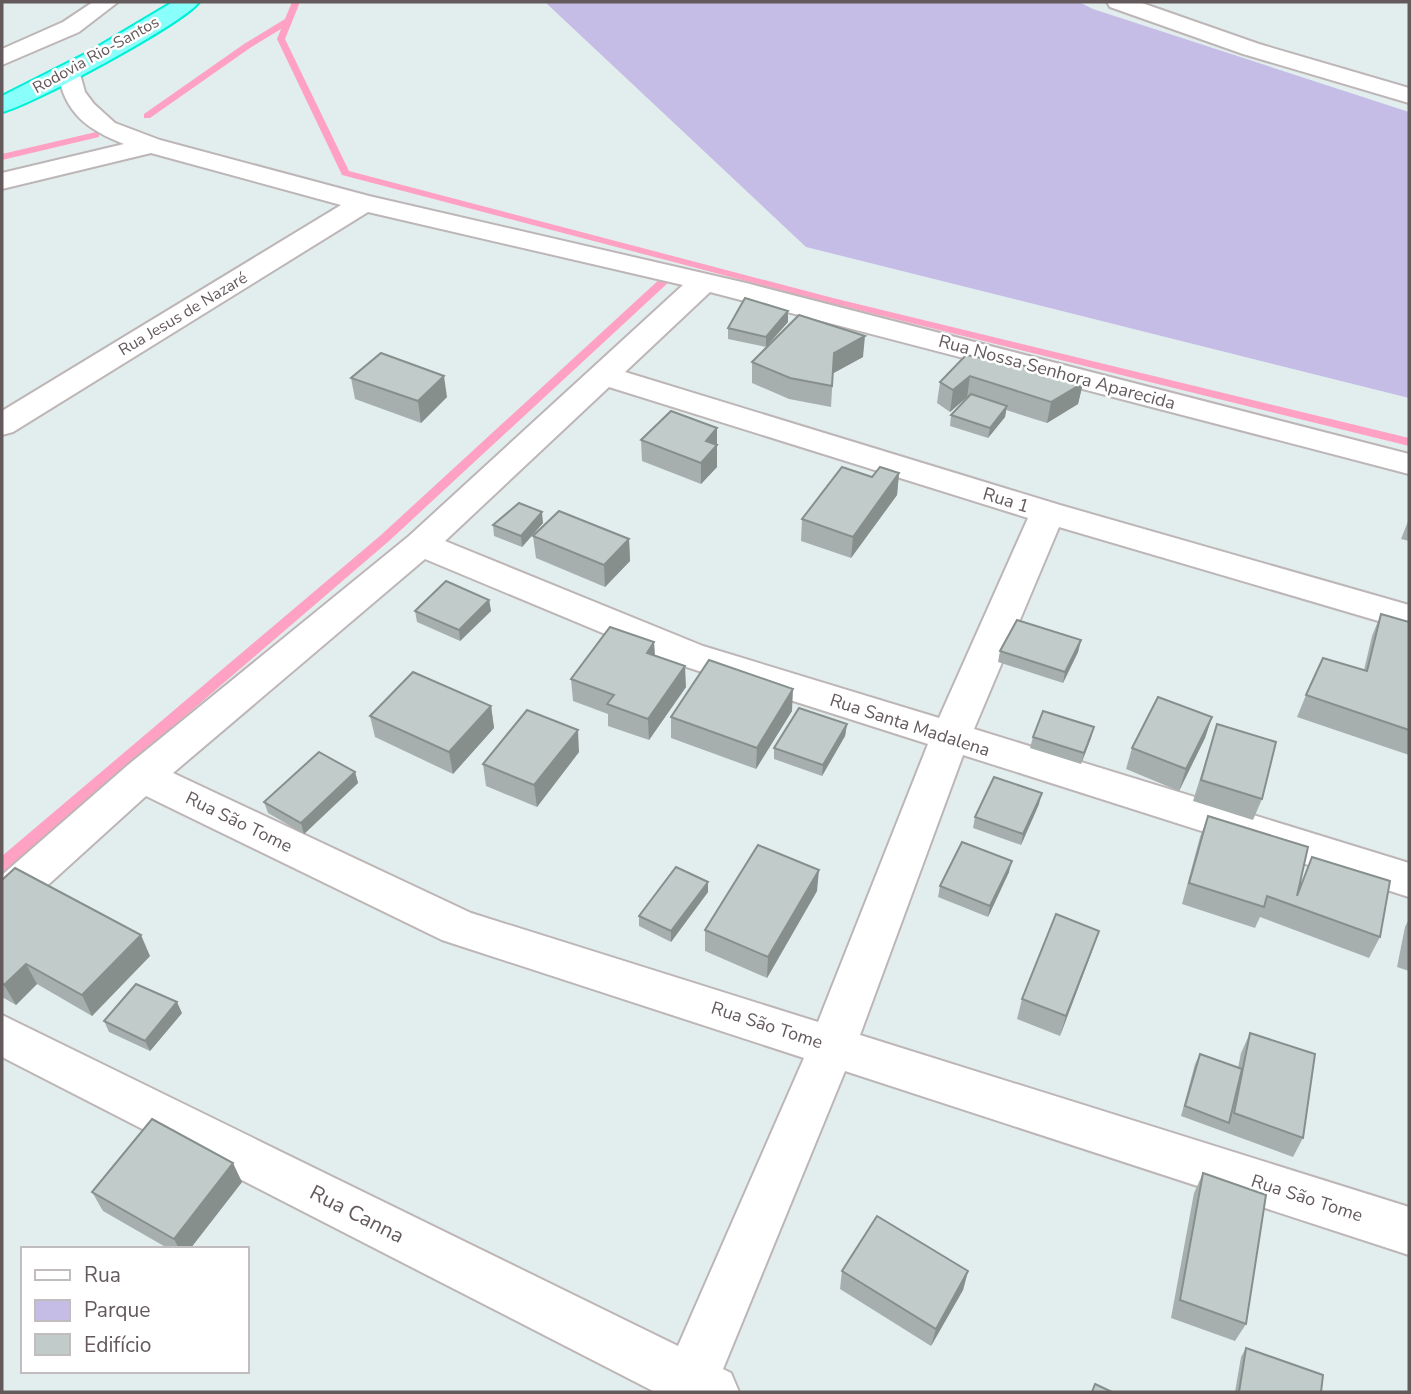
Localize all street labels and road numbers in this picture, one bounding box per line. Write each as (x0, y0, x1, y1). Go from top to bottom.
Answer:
street label: Rodovia Rio-Santos (29, 11, 163, 99)
street label: Rua Jesus de Nazaré (114, 267, 252, 361)
street label: Rua Nossa Senhora Aparecida (936, 329, 1178, 415)
street label: Rua 1 (980, 482, 1032, 518)
street label: Rua Santa Madalena (827, 688, 993, 762)
street label: Rua São Tome (182, 786, 296, 858)
street label: Rua São Tome (708, 996, 826, 1054)
street label: Rua São Tome (1248, 1169, 1366, 1227)
street label: Rua Canna (305, 1178, 409, 1250)

